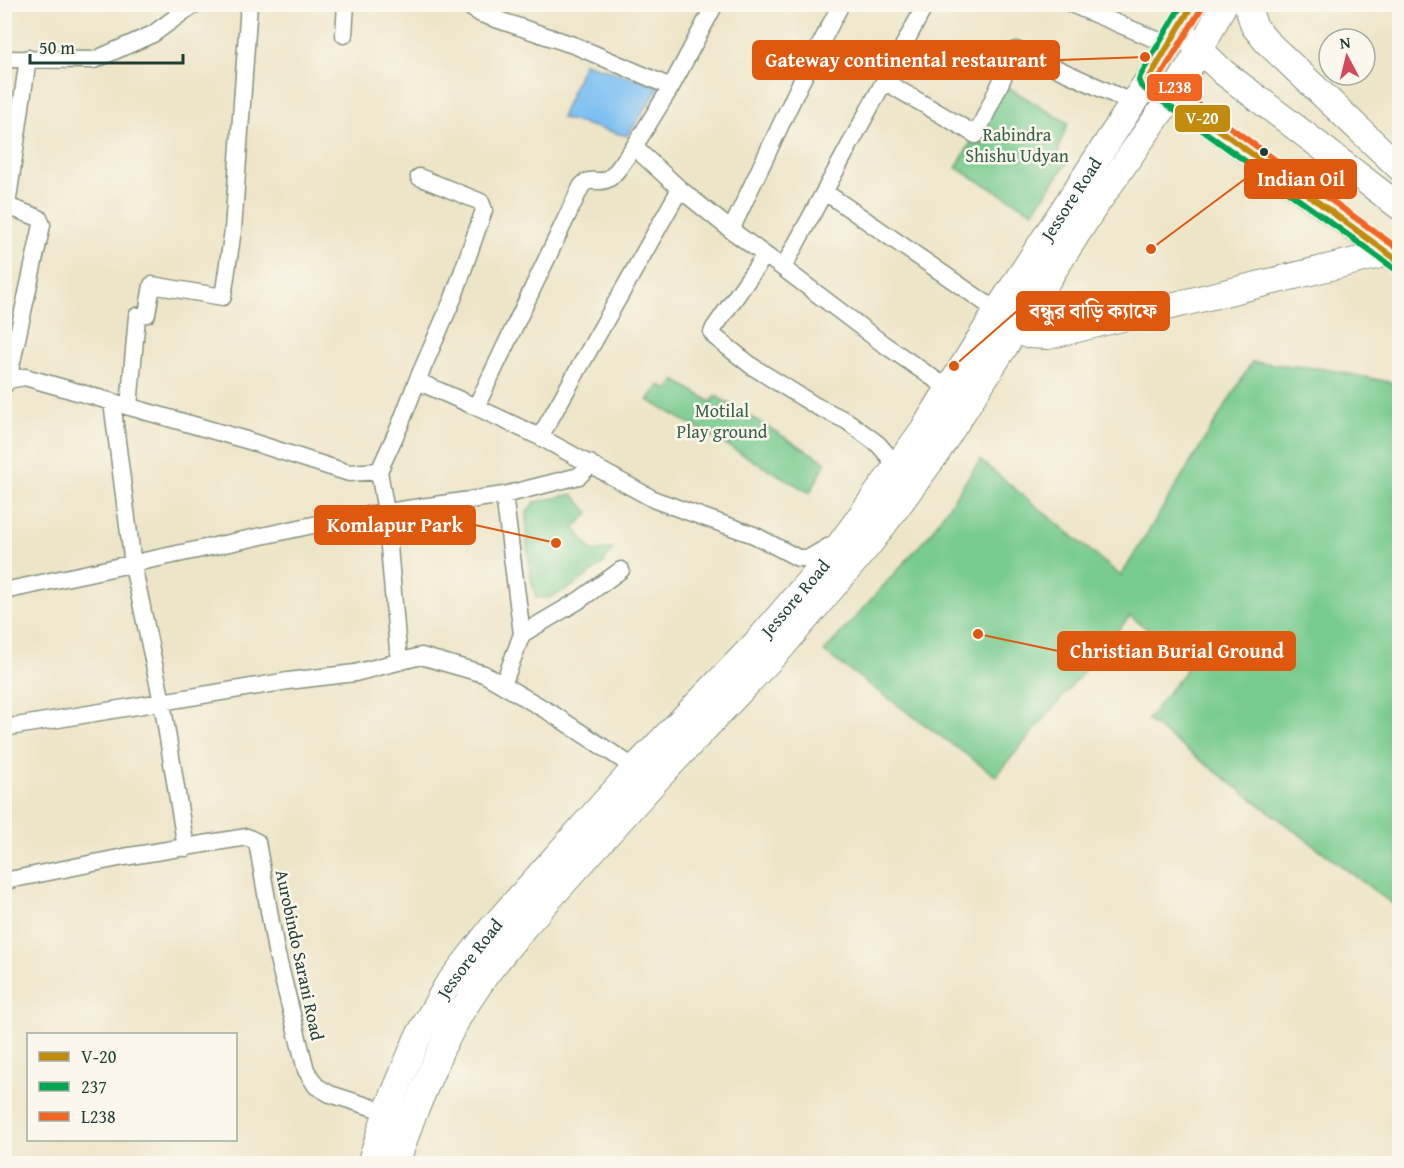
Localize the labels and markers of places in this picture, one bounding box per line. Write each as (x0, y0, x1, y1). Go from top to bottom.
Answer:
callout: Gateway continental restaurant (753, 41, 1059, 79)
unlabelled marker (1258, 146, 1270, 158)
callout: Indian Oil (1245, 160, 1356, 198)
callout: বন্ধুর বাড়ি ক্যাফে (1017, 292, 1169, 330)
callout: Komlapur Park (315, 506, 475, 544)
callout: Christian Burial Ground (1058, 632, 1295, 670)

